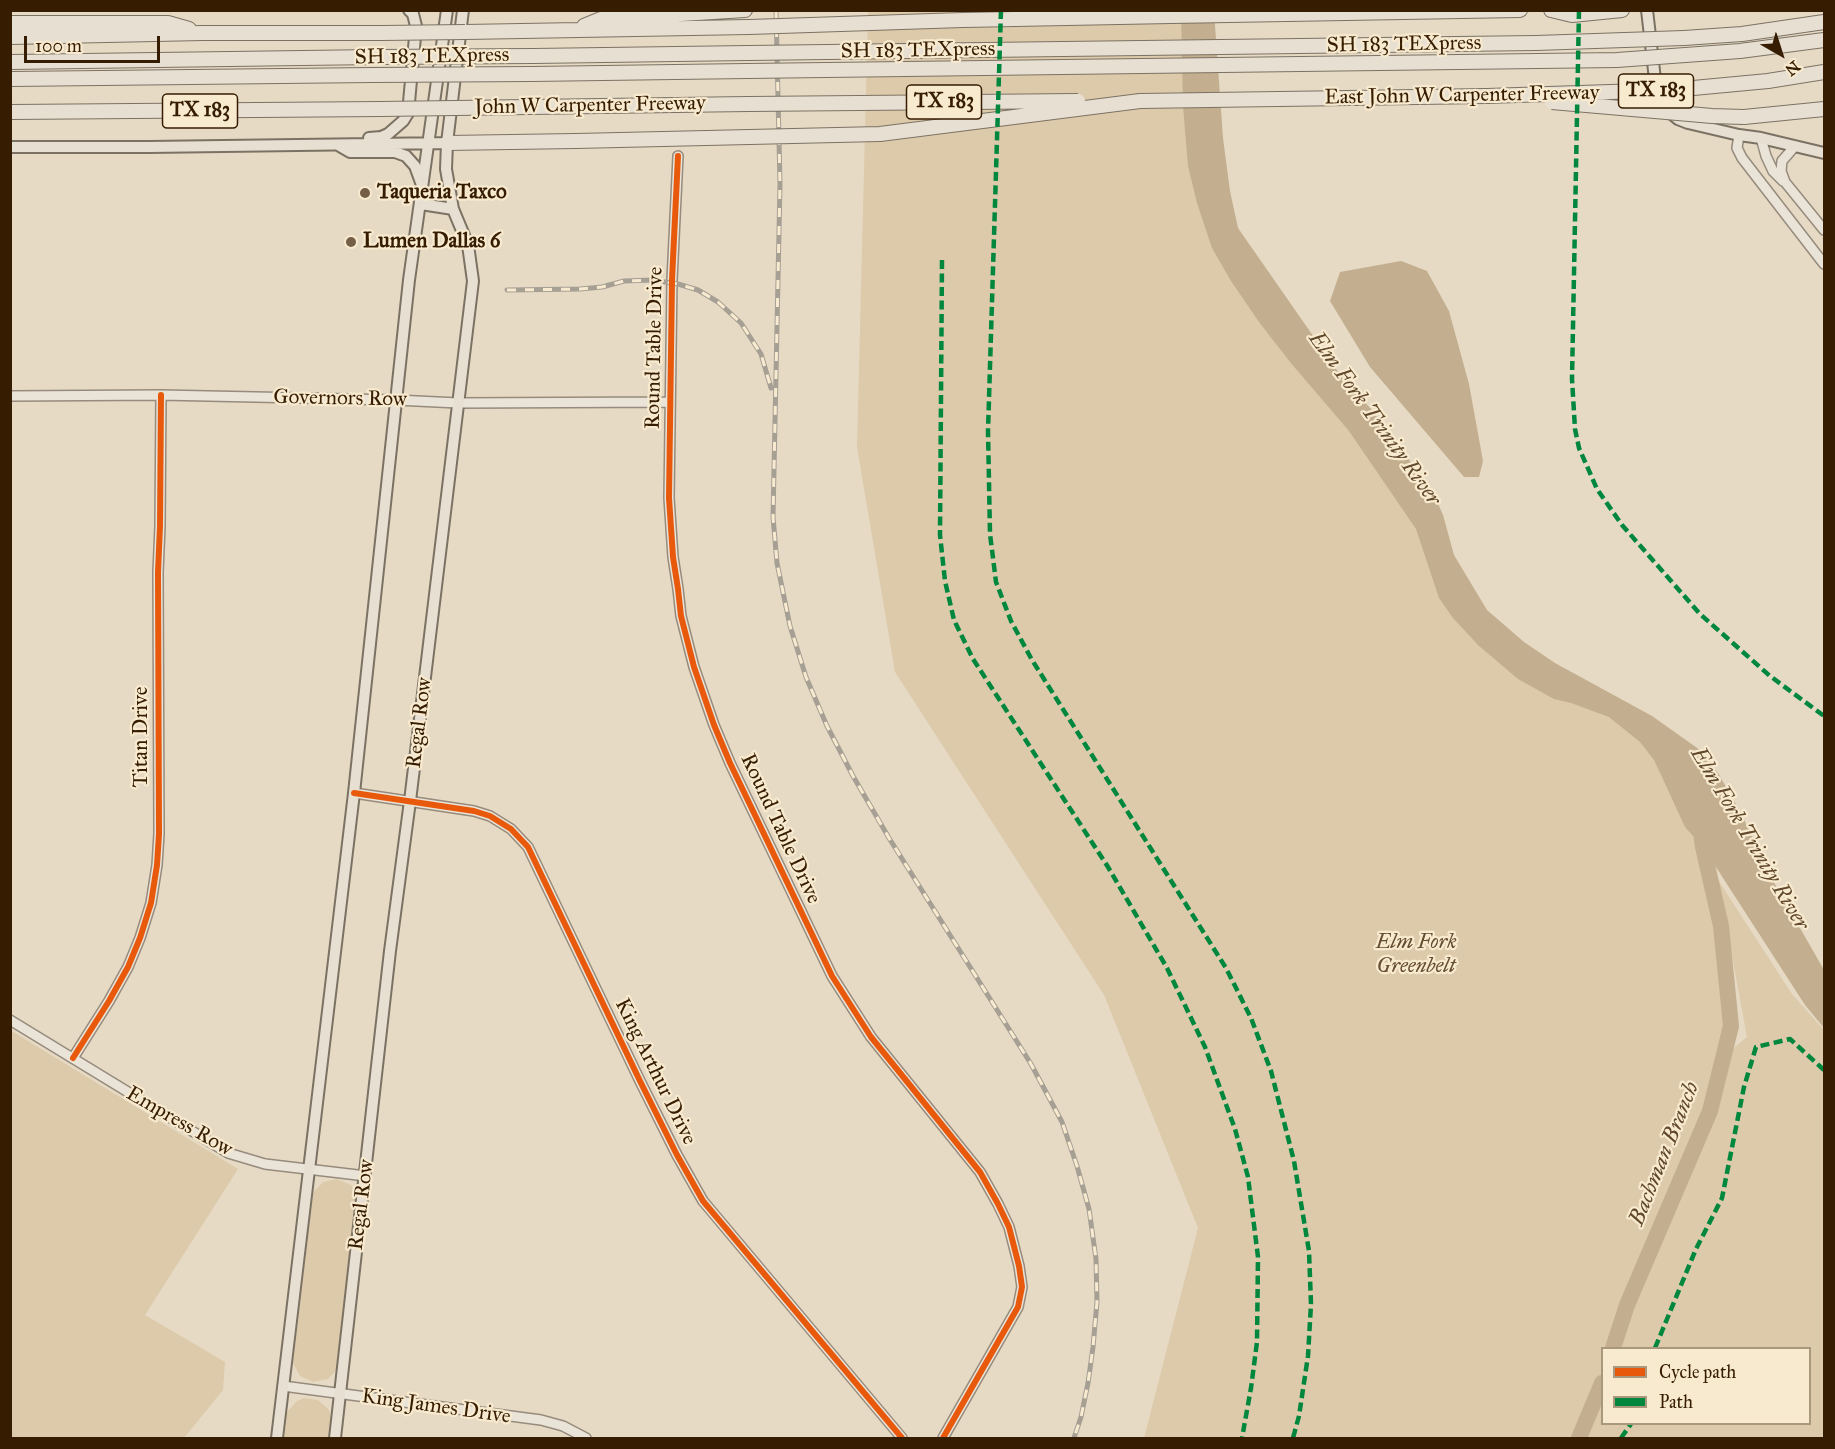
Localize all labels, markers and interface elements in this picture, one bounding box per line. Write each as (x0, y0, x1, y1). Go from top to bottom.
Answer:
scale bar (27, 24, 164, 62)
north arrow (1751, 24, 1811, 84)
street label: SH 183 TEXpress (1326, 31, 1482, 59)
text: 100 m (35, 35, 82, 57)
street label: SH 183 TEXpress (840, 37, 996, 65)
street label: SH 183 TEXpress (354, 43, 510, 71)
text: N (1781, 57, 1804, 80)
road number: TX 183 (1618, 74, 1694, 108)
street label: East John W Carpenter Freeway (1324, 81, 1600, 111)
road number: TX 183 (906, 85, 982, 119)
street label: John W Carpenter Freeway (474, 91, 706, 121)
road number: TX 183 (162, 94, 238, 128)
place label: Taqueria Taxco (377, 180, 507, 206)
marker: Taqueria Taxco (358, 186, 372, 200)
place label: Lumen Dallas 6 (363, 229, 501, 255)
marker: Lumen Dallas 6 (344, 235, 358, 249)
street label: Round Table Drive (641, 267, 669, 429)
water label: Elm Fork Trinity River (1302, 327, 1446, 511)
street label: Governors Row (273, 385, 407, 413)
street label: Regal Row (402, 676, 438, 770)
street label: Titan Drive (129, 687, 155, 787)
water label: Elm Fork Trinity River (1684, 743, 1814, 935)
street label: Round Table Drive (734, 750, 826, 908)
park label: Elm Fork Greenbelt (1375, 930, 1457, 980)
street label: King Arthur Drive (609, 995, 701, 1149)
water label: Bachman Branch (1624, 1078, 1706, 1230)
street label: Empress Row (121, 1081, 237, 1163)
street label: Regal Row (344, 1158, 380, 1252)
legend (1601, 1347, 1811, 1425)
text: Cycle path (1659, 1361, 1736, 1383)
street label: King James Drive (360, 1384, 512, 1430)
text: Path (1659, 1391, 1693, 1413)

